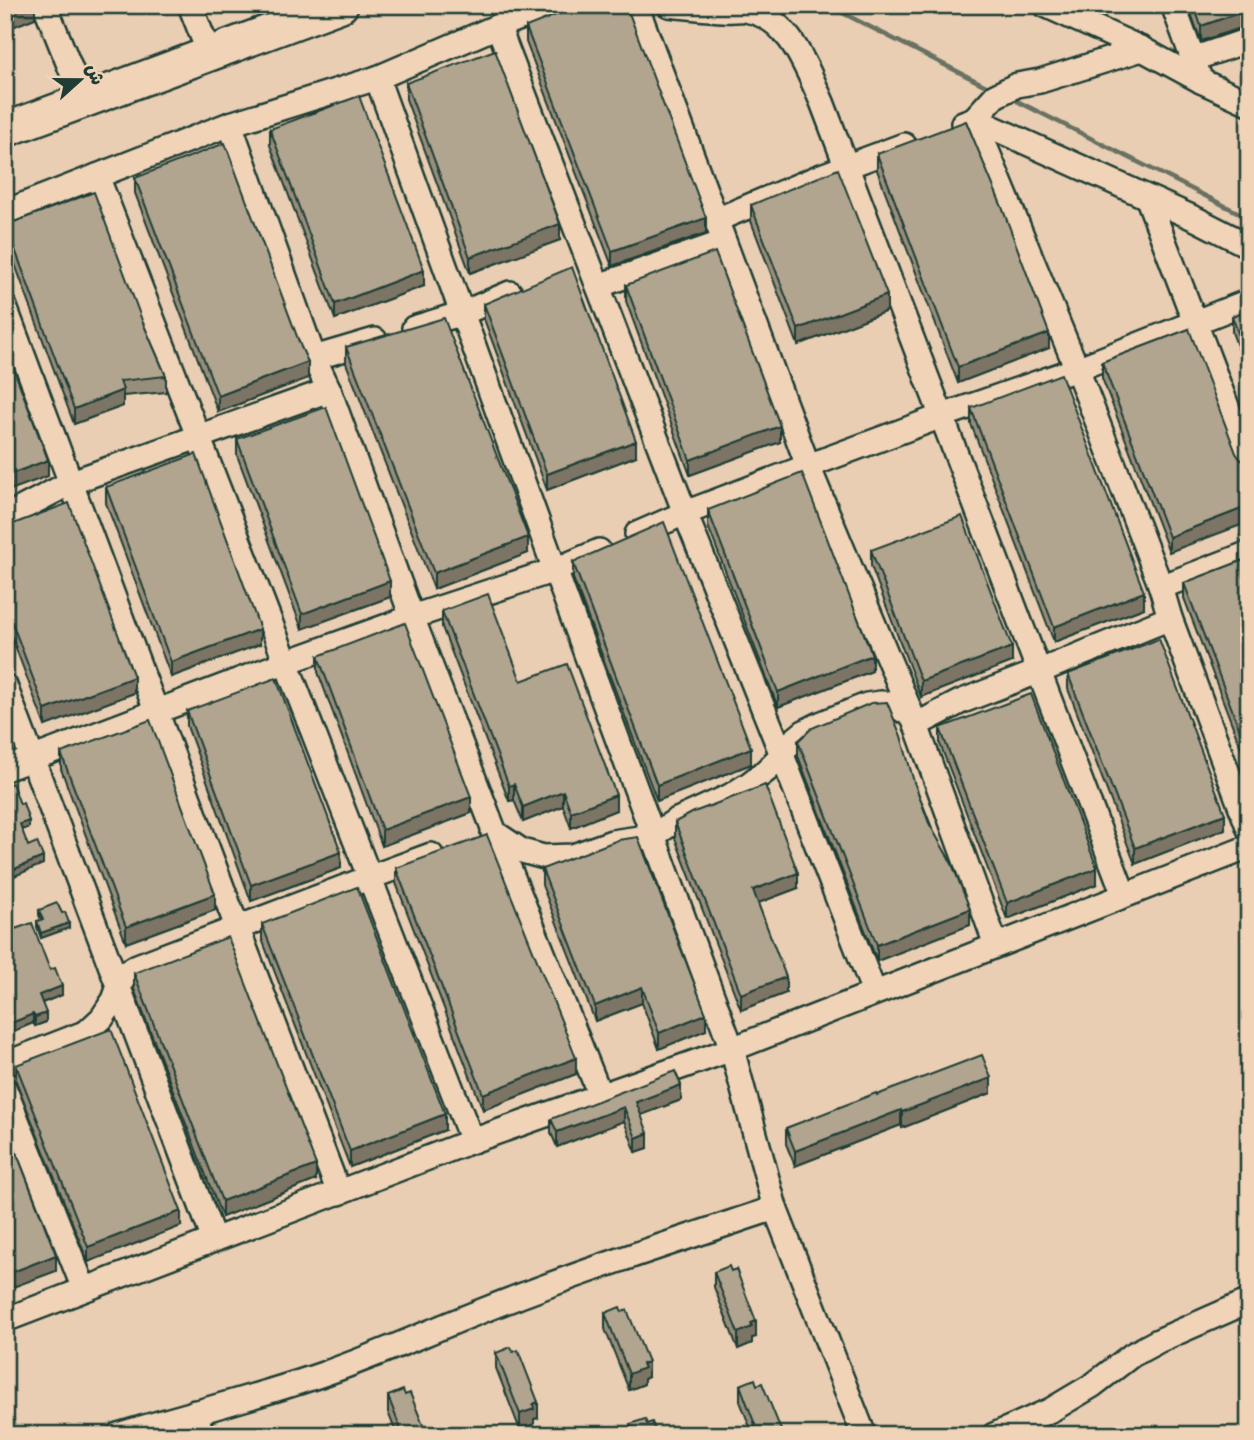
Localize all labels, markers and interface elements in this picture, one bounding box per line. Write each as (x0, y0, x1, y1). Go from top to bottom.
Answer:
north arrow (46, 46, 116, 116)
text: ش (81, 60, 110, 88)

